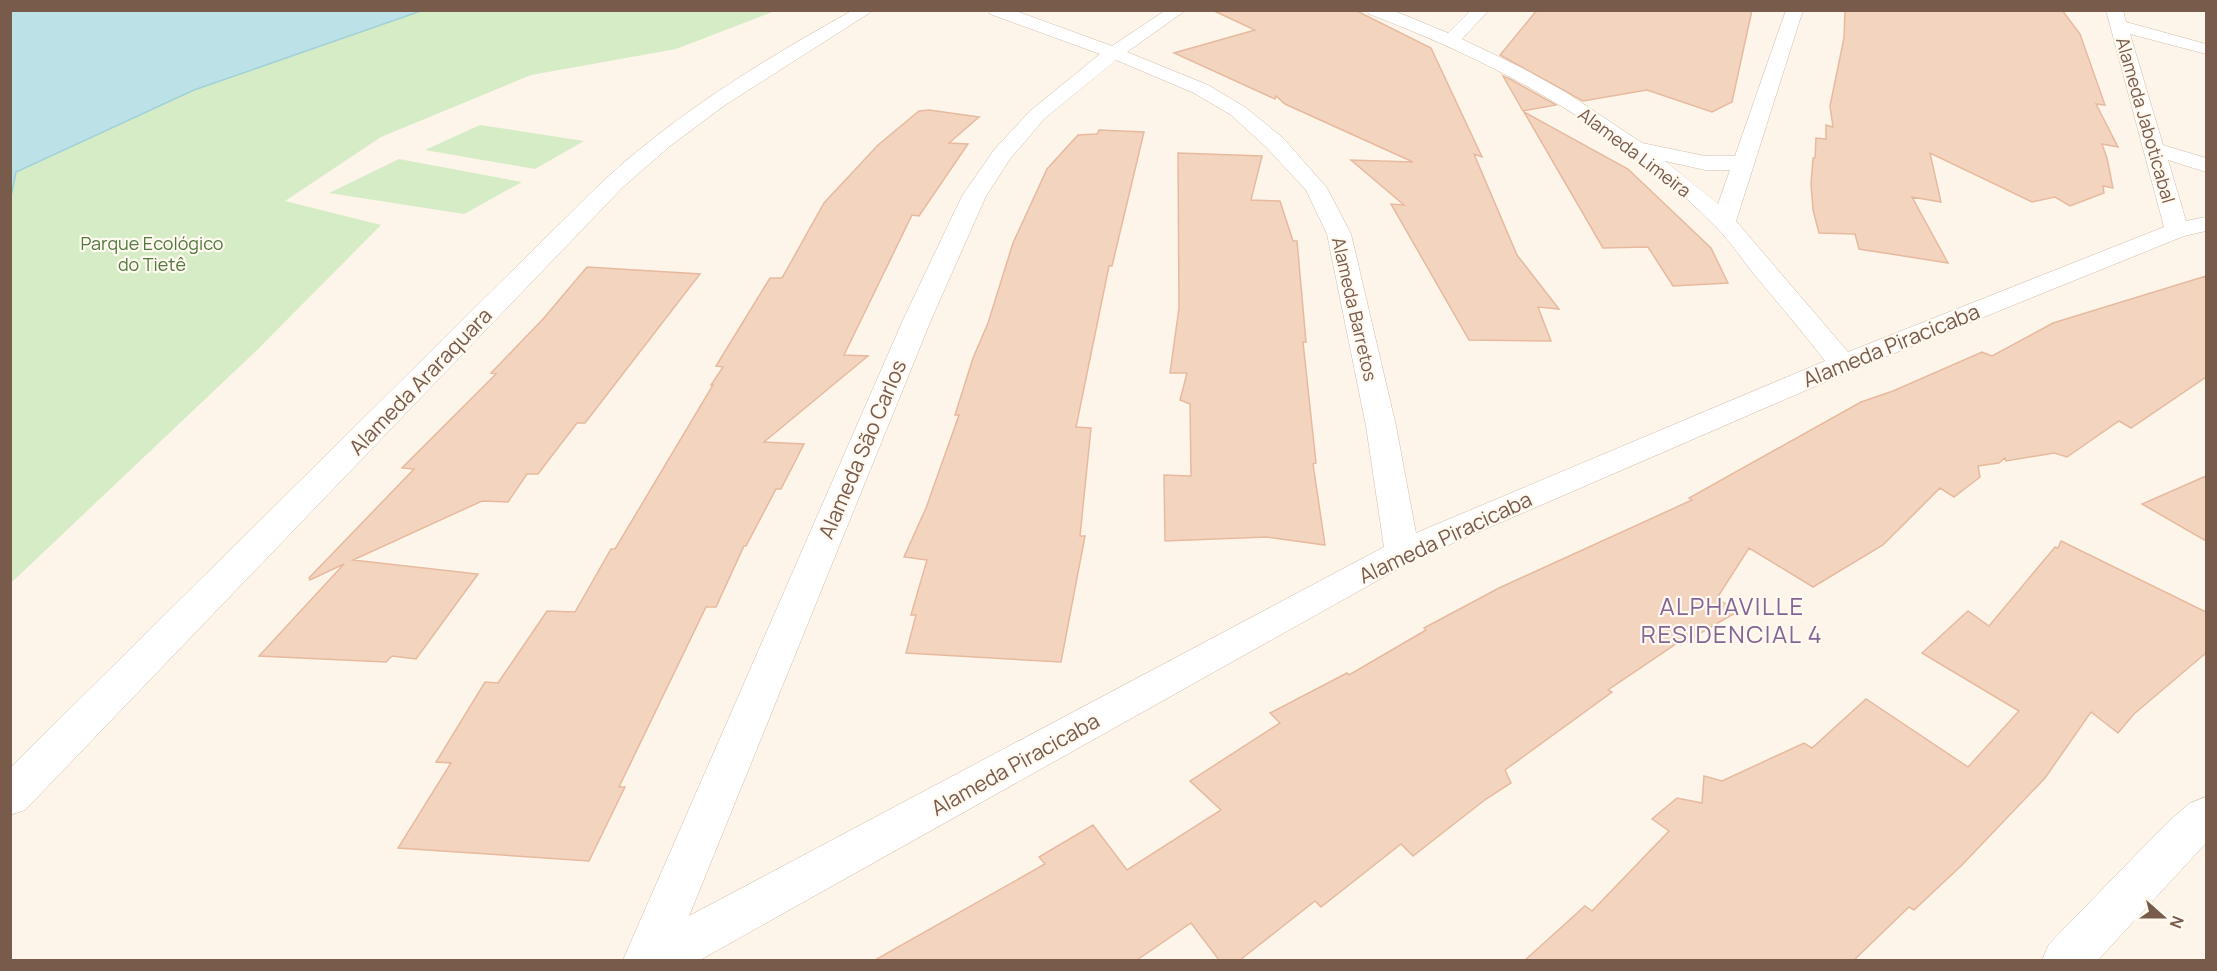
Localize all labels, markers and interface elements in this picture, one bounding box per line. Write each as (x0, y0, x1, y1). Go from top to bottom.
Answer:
street label: Alameda Jaboticabal (2111, 34, 2181, 206)
street label: Alameda Limeira (1574, 102, 1696, 202)
park label: Parque Ecológico do Tietê (80, 231, 224, 276)
street label: Alameda Barretos (1327, 235, 1383, 383)
street label: Alameda Piracicaba (1799, 297, 1983, 393)
street label: Alameda Araraquara (342, 301, 498, 461)
street label: Alameda São Carlos (812, 355, 912, 543)
street label: Alameda Piracicaba (1354, 485, 1536, 589)
district label: ALPHAVILLE RESIDENCIAL 4 (1641, 589, 1823, 650)
street label: Alameda Piracicaba (926, 706, 1104, 822)
north arrow (2133, 887, 2193, 947)
text: N (2165, 913, 2189, 932)

